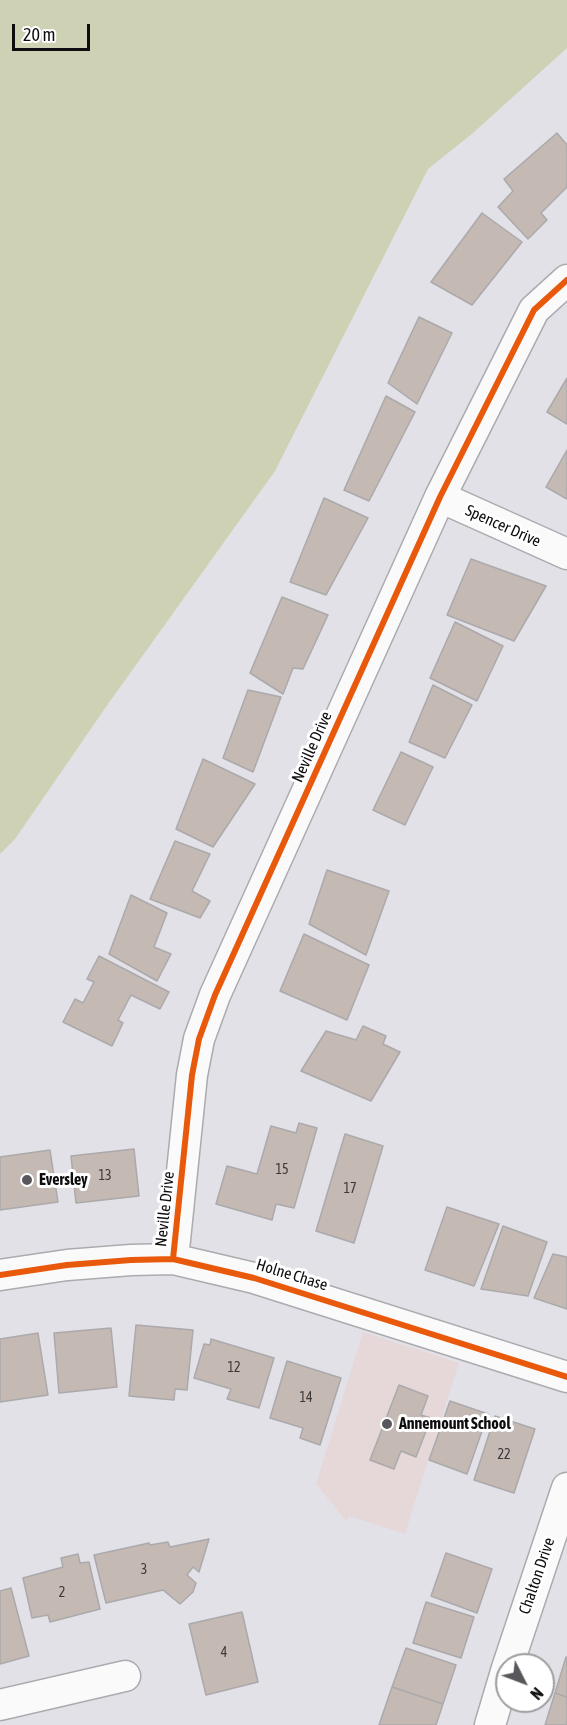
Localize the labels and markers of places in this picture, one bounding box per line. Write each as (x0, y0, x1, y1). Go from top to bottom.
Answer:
place label: Eversley (39, 1170, 88, 1190)
marker: Eversley (20, 1173, 34, 1187)
place label: Annemount School (399, 1414, 511, 1434)
marker: Annemount School (380, 1417, 394, 1431)

